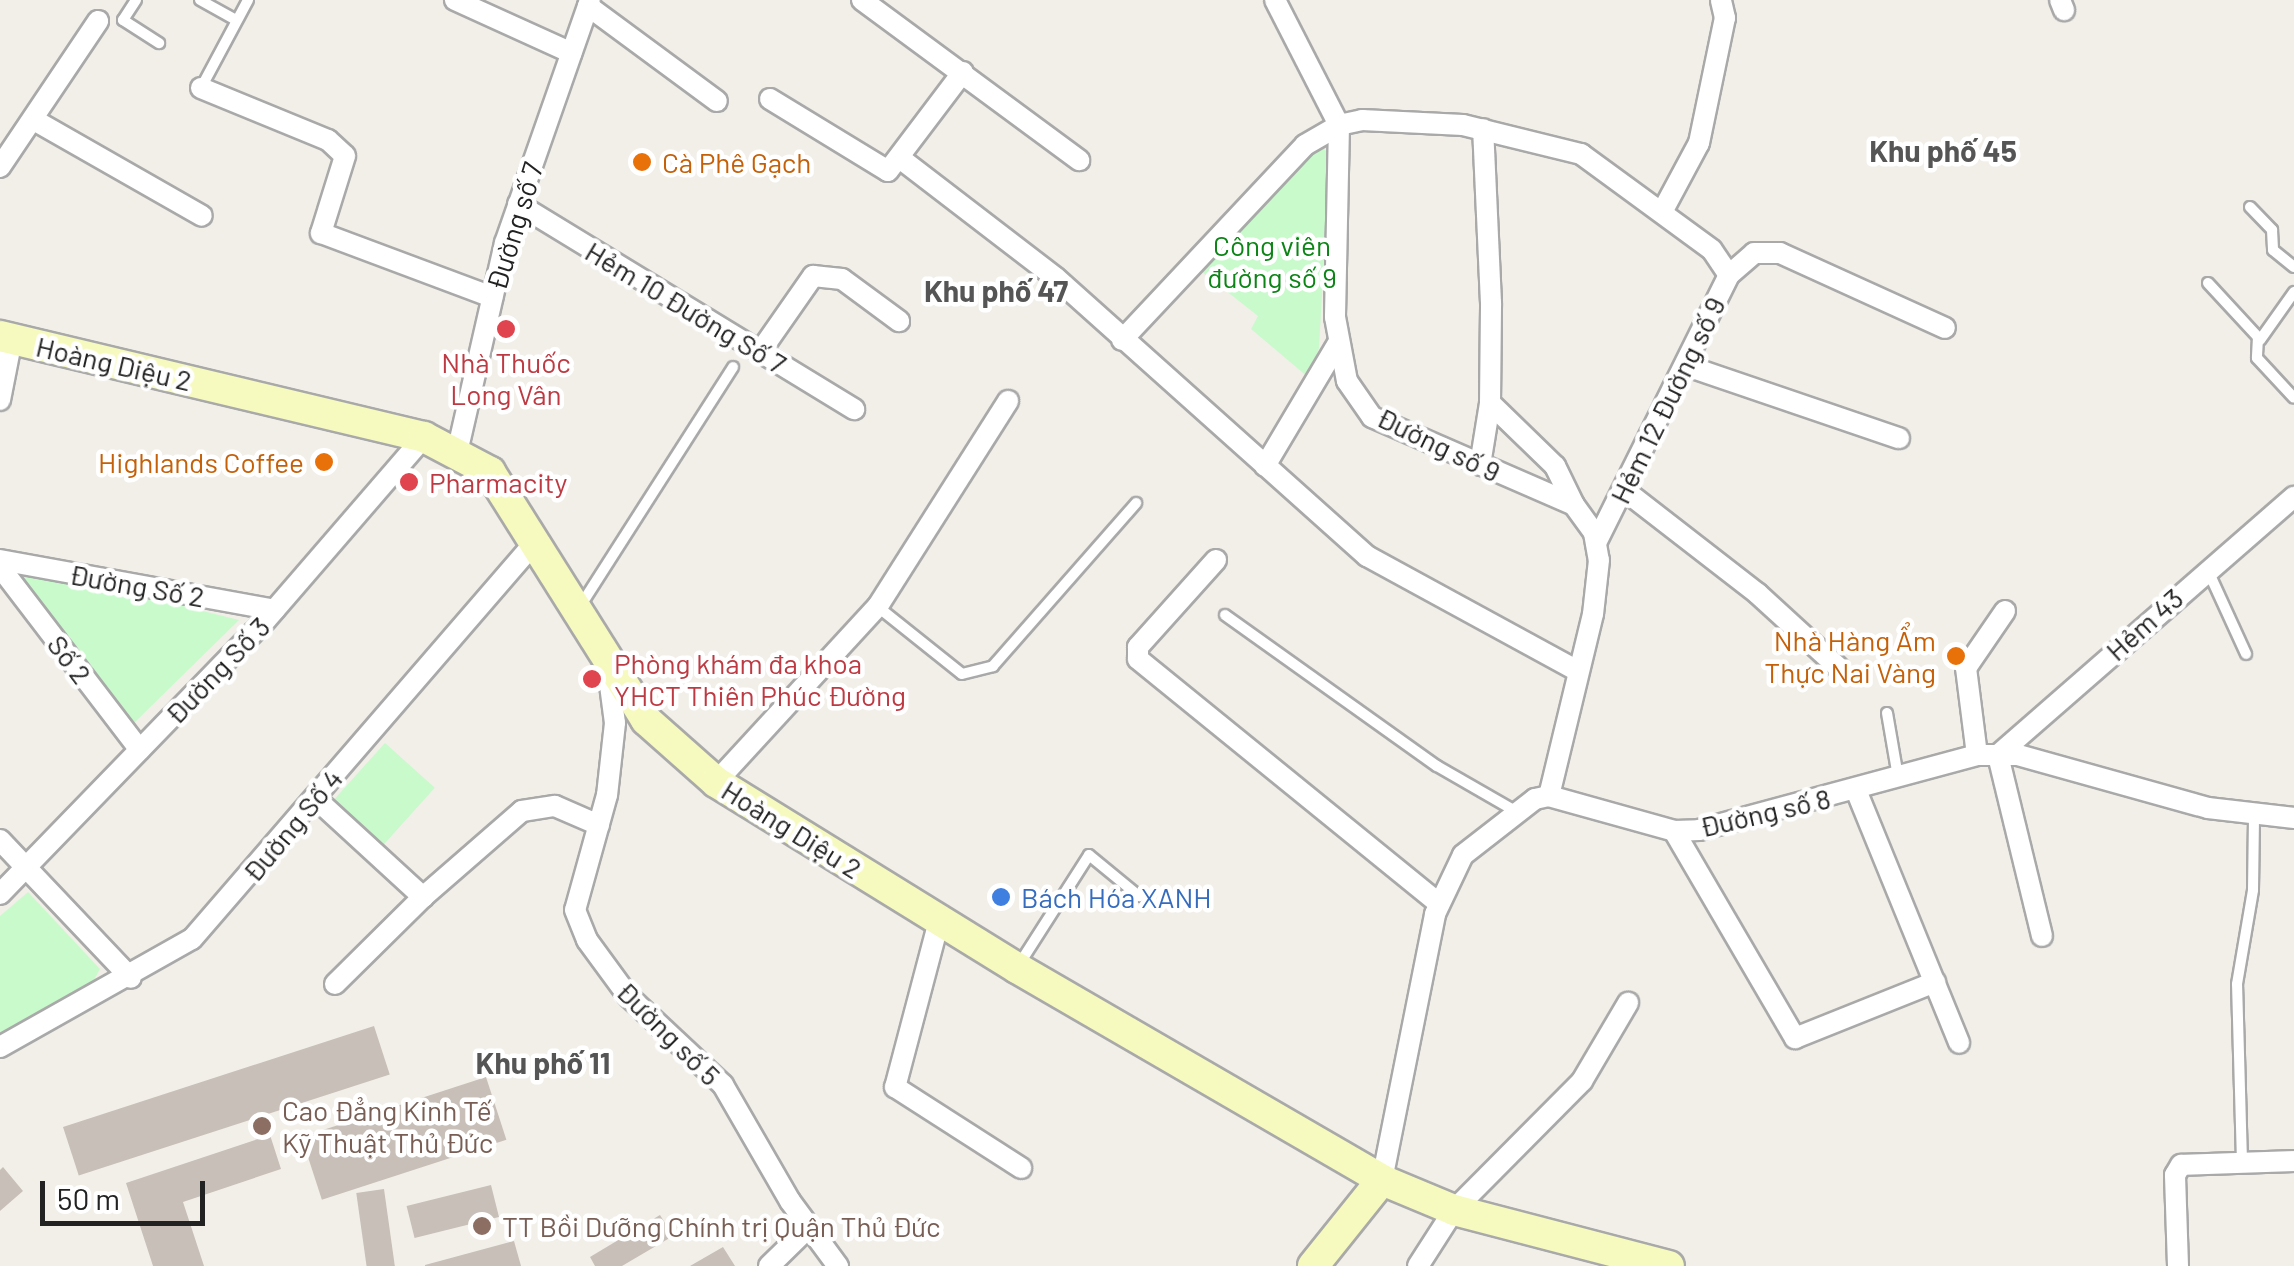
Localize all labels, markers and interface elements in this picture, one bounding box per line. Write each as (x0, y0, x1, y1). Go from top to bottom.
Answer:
district label: Khu phố 45 (1869, 132, 2017, 168)
place label: Cà Phê Gạch (662, 145, 811, 179)
marker: Cà Phê Gạch (631, 151, 653, 173)
street label: Đường số 7 (479, 158, 549, 294)
park label: Công viên đường số 9 (1207, 228, 1337, 294)
street label: Hẻm 10 Đường Số 7 (580, 234, 792, 380)
district label: Khu phố 47 (924, 272, 1068, 308)
street label: Hẻm 12 Đường số 9 (1602, 291, 1732, 509)
marker: Nhà Thuốc Long Vân (495, 318, 517, 340)
street label: Hoàng Diệu 2 (33, 329, 195, 397)
place label: Nhà Thuốc Long Vân (441, 345, 571, 411)
street label: Đường số 9 (1372, 400, 1506, 488)
place label: Highlands Coffee (98, 445, 304, 479)
marker: Highlands Coffee (313, 451, 335, 473)
place label: Pharmacity (429, 465, 567, 499)
marker: Pharmacity (398, 471, 420, 493)
street label: Đường Số 2 (67, 557, 207, 613)
street label: Hẻm 43 (2099, 581, 2189, 667)
street label: Đường Số 3 (158, 609, 276, 731)
place label: Nhà Hàng Ẩm Thực Nai Vàng (1764, 623, 1936, 689)
street label: Số 2 (41, 628, 99, 690)
marker: Nhà Hàng Ẩm Thực Nai Vàng (1945, 645, 1967, 667)
place label: Phòng khám đa khoa YHCT Thiên Phúc Đường (614, 646, 906, 712)
marker: Phòng khám đa khoa YHCT Thiên Phúc Đường (579, 666, 605, 692)
street label: Đường Số 4 (235, 762, 349, 888)
street label: Hoàng Diệu 2 (716, 773, 868, 885)
street label: Đường số 8 (1696, 781, 1834, 843)
place label: Bách Hóa XANH (1021, 880, 1212, 914)
marker: Bách Hóa XANH (990, 886, 1012, 908)
street label: Đường số 5 (610, 974, 728, 1092)
district label: Khu phố 11 (476, 1044, 610, 1080)
place label: Cao Đẳng Kinh Tế Kỹ Thuật Thủ Đức (282, 1093, 493, 1159)
marker: Cao Đẳng Kinh Tế Kỹ Thuật Thủ Đức (251, 1115, 273, 1137)
scale bar (45, 1161, 210, 1223)
text: 50 m (57, 1180, 120, 1216)
place label: TT Bồi Dưỡng Chính trị Quận Thủ Đức (502, 1209, 941, 1243)
marker: TT Bồi Dưỡng Chính trị Quận Thủ Đức (471, 1215, 493, 1237)

